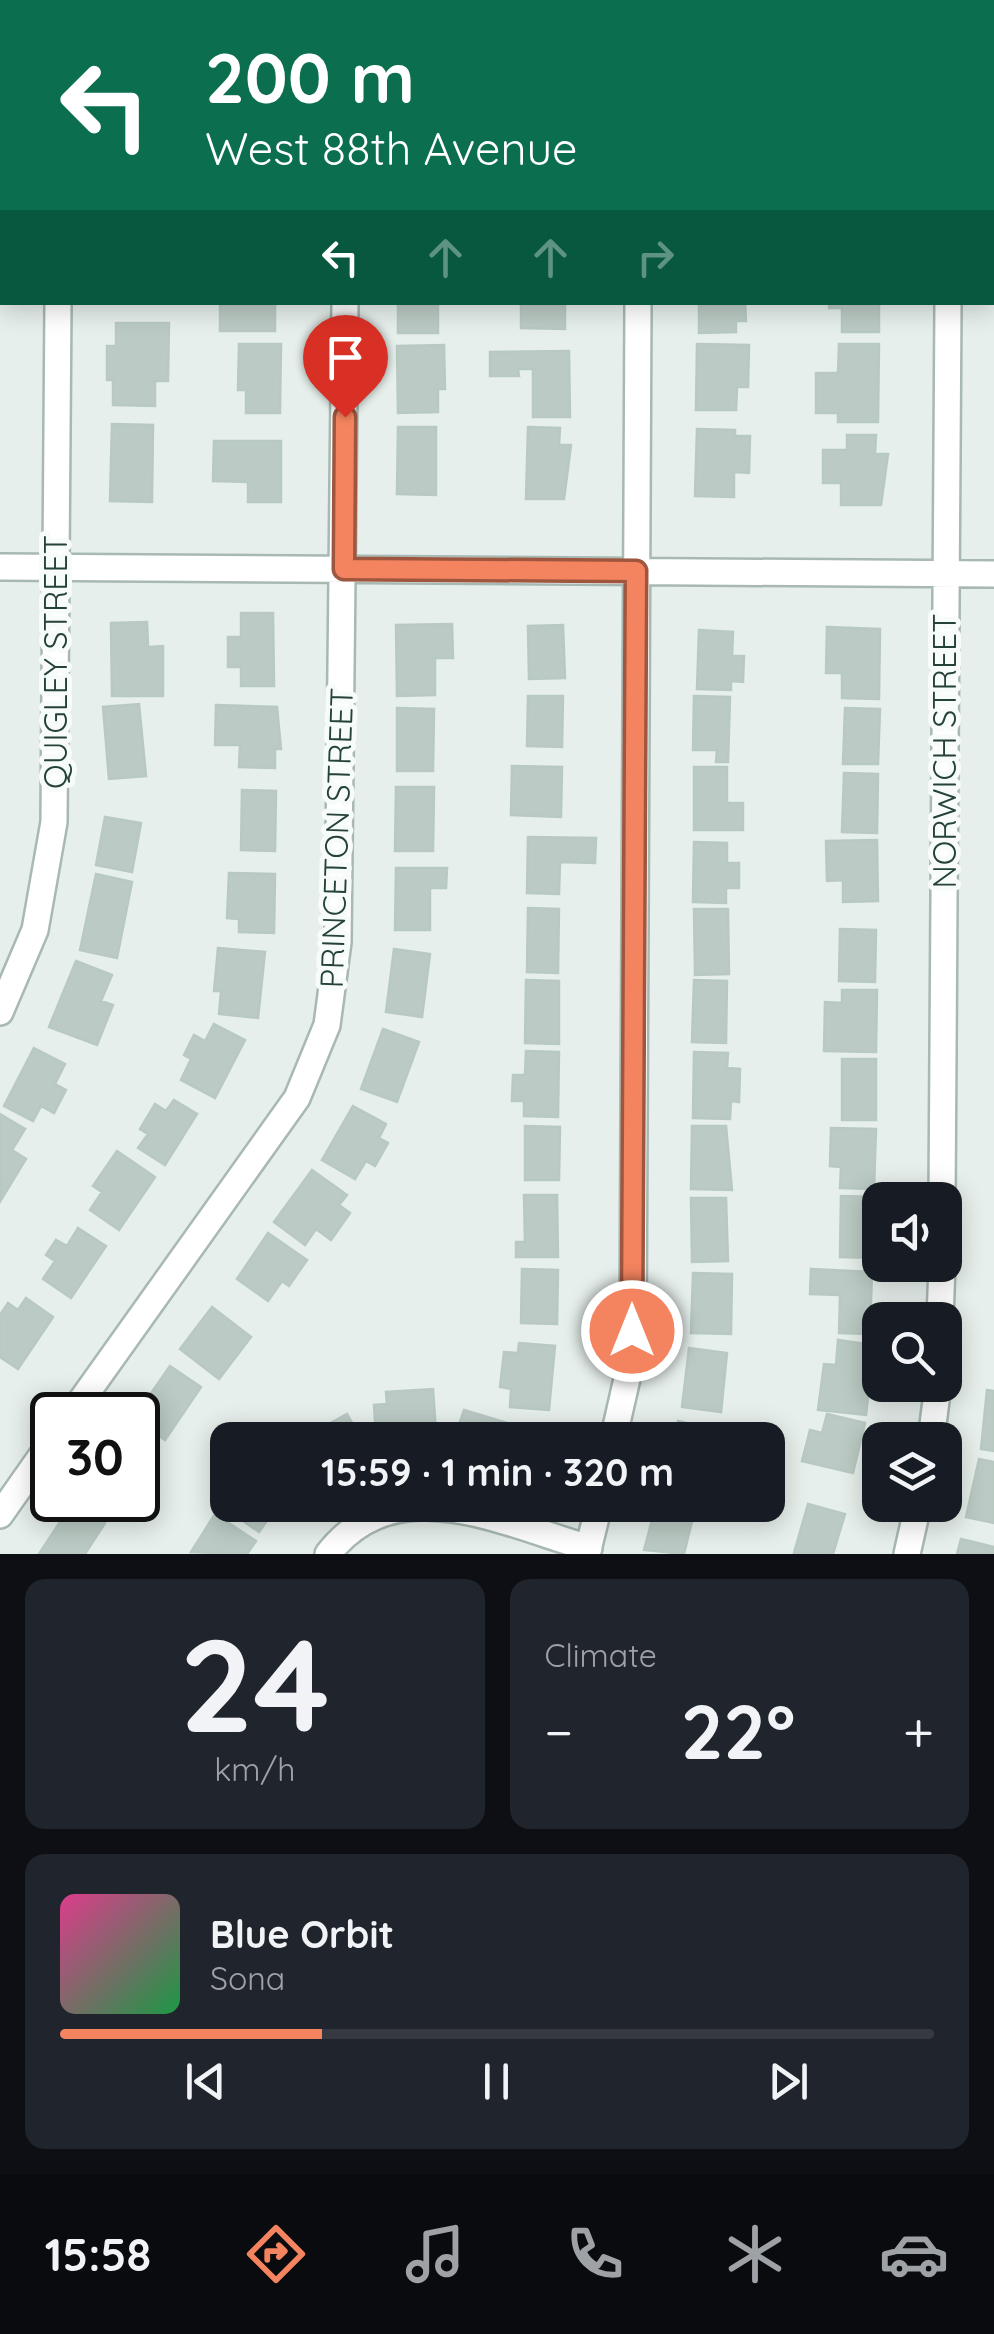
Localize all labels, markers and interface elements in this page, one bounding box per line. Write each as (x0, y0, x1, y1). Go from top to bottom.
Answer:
text: 200 m (205, 33, 415, 121)
icon: left (40, 40, 170, 170)
text: West 88th Avenue (205, 120, 577, 176)
icon: left (313, 230, 368, 285)
icon: ahead (418, 230, 473, 285)
icon: ahead (523, 230, 578, 285)
icon: right (628, 230, 683, 285)
pin (303, 315, 388, 418)
icon: arrive (318, 330, 373, 385)
street label: QUIGLEY STREET (35, 535, 75, 789)
street label: NORWICH STREET (924, 613, 964, 889)
street label: PRINCETON STREET (311, 687, 361, 989)
map controls (862, 1182, 962, 1522)
button: sound (862, 1182, 962, 1282)
position arrow (580, 1279, 684, 1383)
button: search (862, 1302, 962, 1402)
speed limit sign: 30 (30, 1392, 160, 1522)
button: layers (862, 1422, 962, 1522)
text: 15:59 · 1 min · 320 m (321, 1448, 674, 1496)
text: 24 (180, 1602, 330, 1765)
text: Climate (545, 1635, 657, 1675)
text: 22° (681, 1684, 795, 1778)
text: − (545, 1697, 573, 1766)
text: + (903, 1697, 934, 1766)
text: km/h (214, 1749, 295, 1789)
text: Blue Orbit (210, 1910, 394, 1958)
text: Sona (210, 1958, 285, 1998)
icon: previous (178, 2054, 233, 2109)
icon: pause (469, 2054, 524, 2109)
icon: next (761, 2054, 816, 2109)
icon: directions (241, 2219, 311, 2289)
icon: music (400, 2219, 470, 2289)
icon: phone (560, 2219, 630, 2289)
icon: climate (720, 2219, 790, 2289)
icon: car (879, 2219, 949, 2289)
text: 15:58 (45, 2226, 151, 2282)

